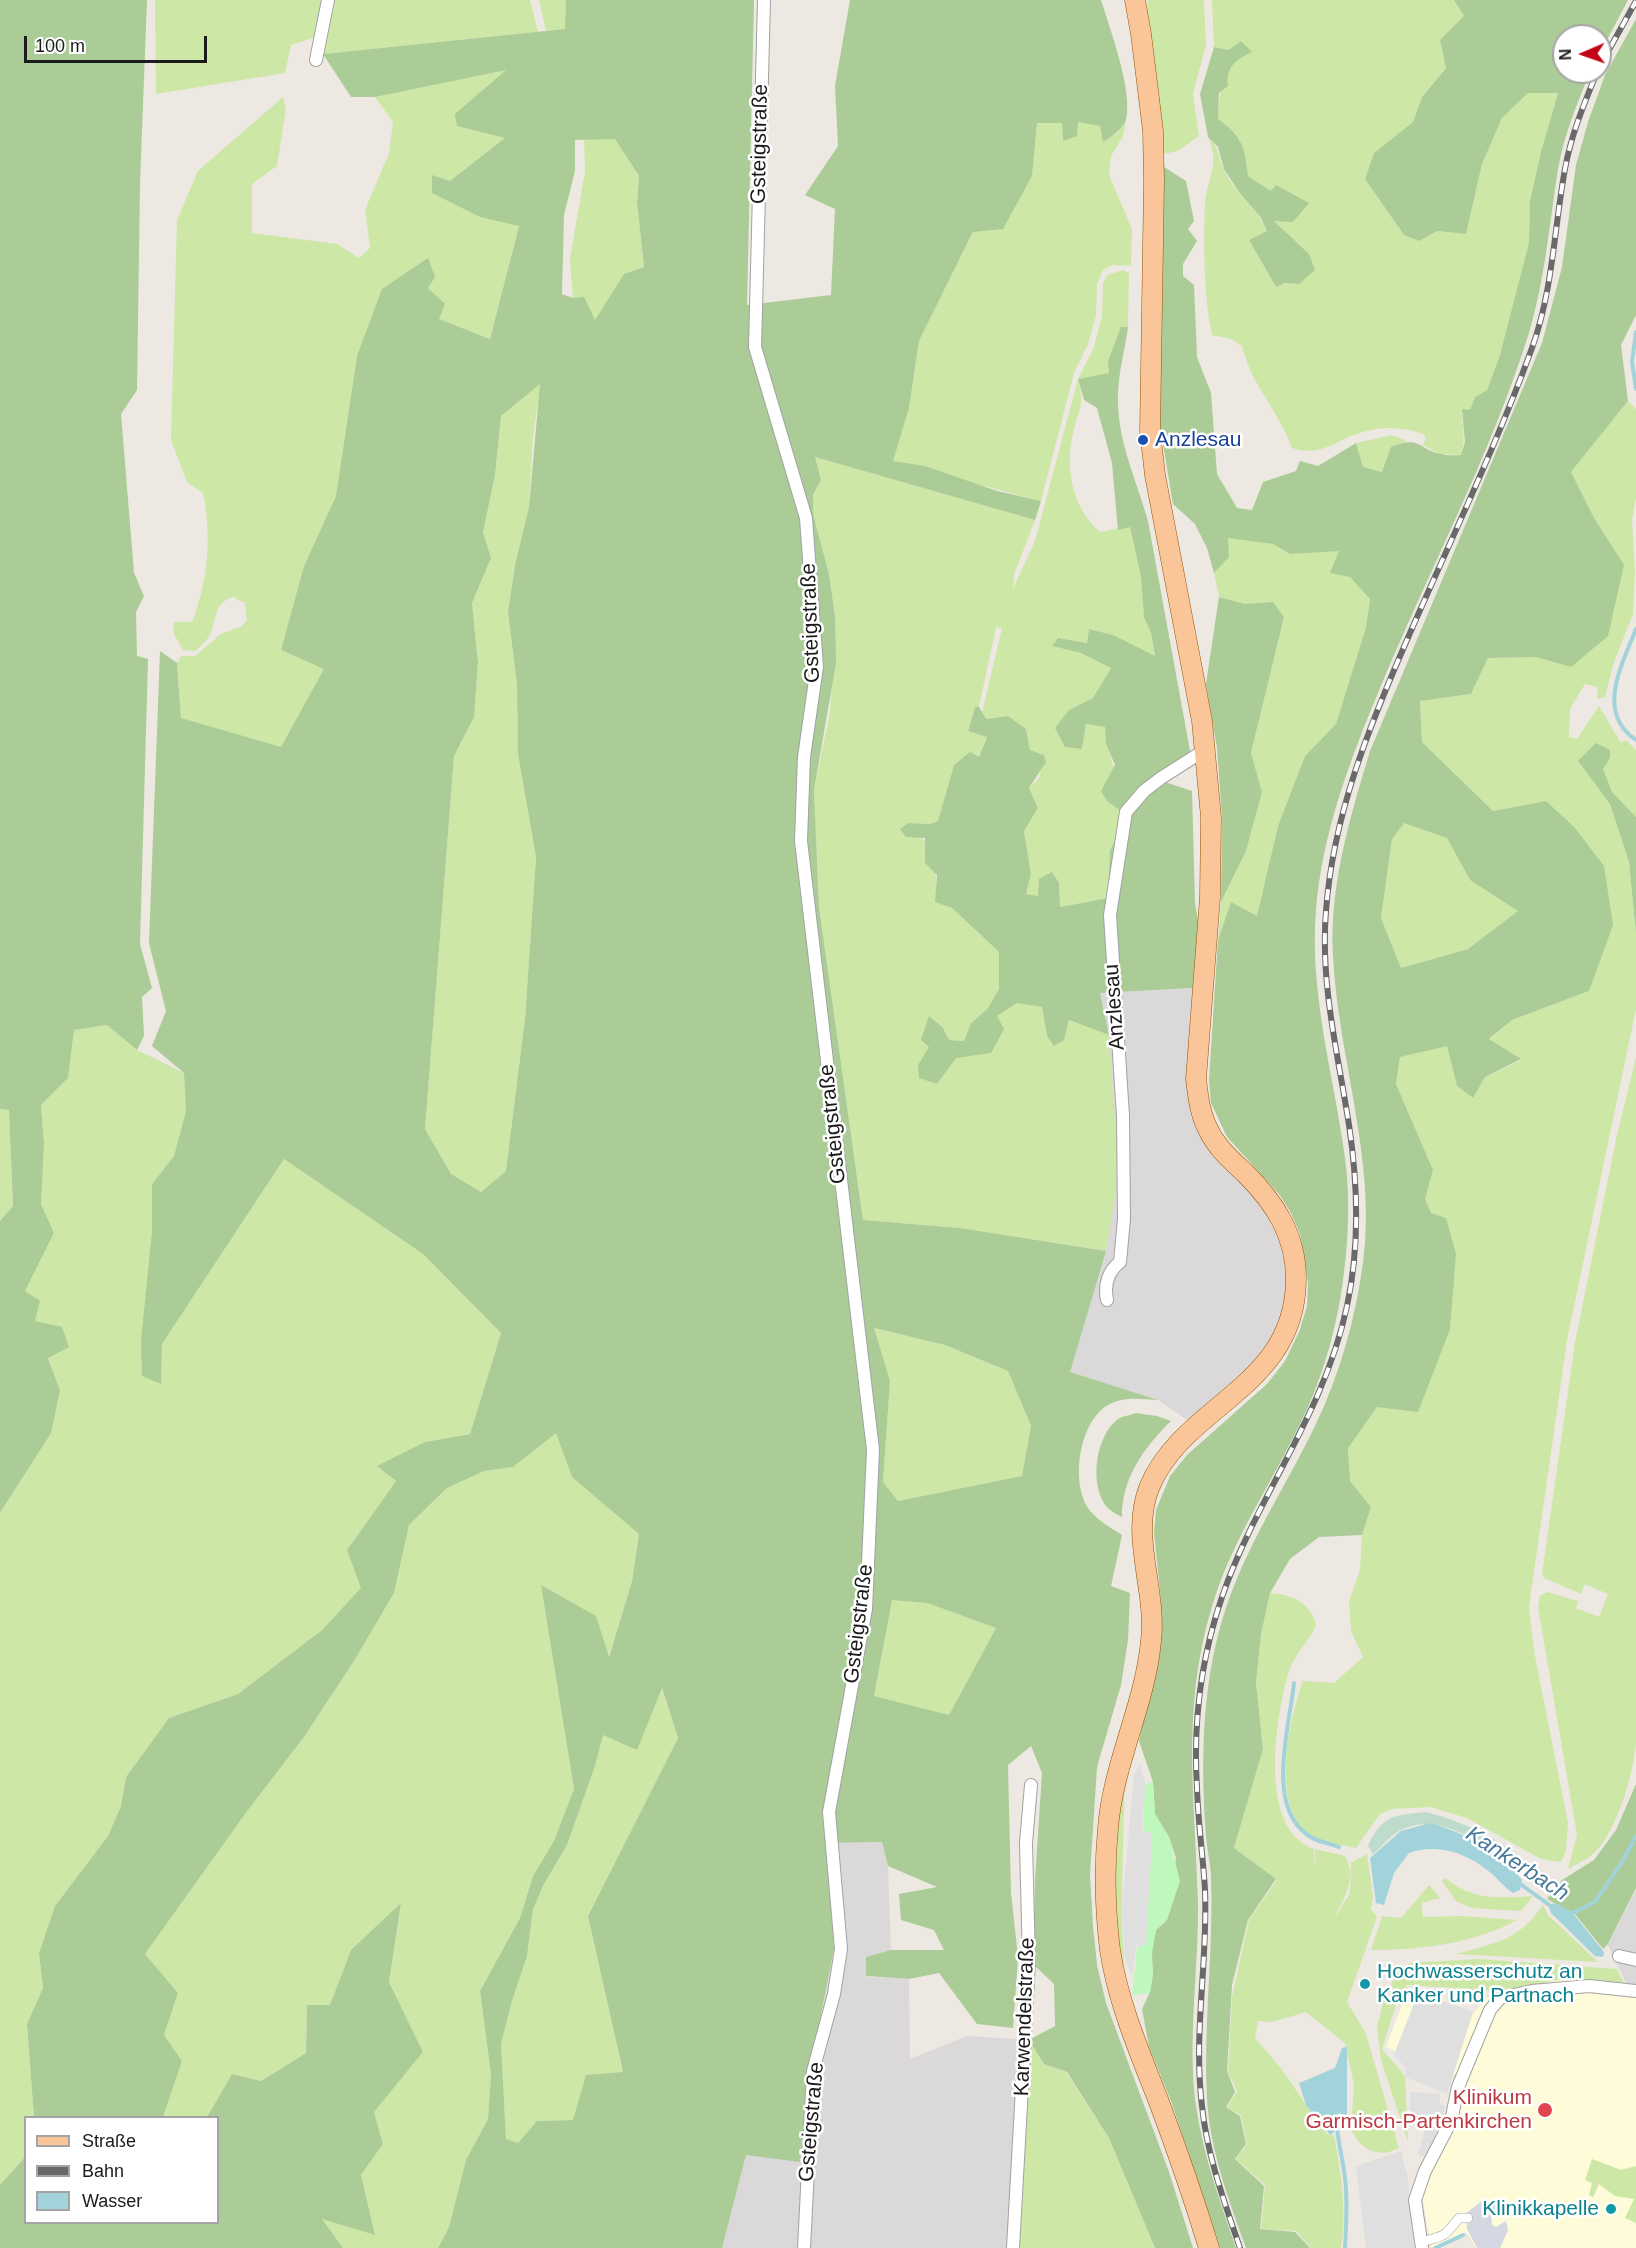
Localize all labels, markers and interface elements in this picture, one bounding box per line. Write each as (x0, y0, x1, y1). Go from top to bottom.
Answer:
scale bar (27, 24, 210, 62)
north arrow (1552, 24, 1612, 84)
text: 100 m (35, 36, 85, 56)
text: N (1557, 49, 1574, 61)
street label: Gsteigstraße (746, 84, 774, 204)
place label: Anzlesau (1155, 427, 1241, 453)
marker: Anzlesau (1136, 433, 1150, 447)
street label: Gsteigstraße (796, 562, 826, 684)
street label: Anzlesau (1099, 963, 1131, 1051)
street label: Gsteigstraße (814, 1063, 852, 1185)
street label: Gsteigstraße (839, 1563, 879, 1685)
water label: Kankerbach (1461, 1821, 1573, 1907)
street label: Karwendelstraße (1010, 1937, 1040, 2097)
place label: Hochwasserschutz an Kanker und Partnach (1377, 1959, 1582, 2009)
marker: Hochwasserschutz an Kanker und Partnach (1358, 1977, 1372, 1991)
street label: Gsteigstraße (794, 2061, 830, 2183)
place label: Klinikum Garmisch-Partenkirchen (1306, 2085, 1532, 2135)
marker: Klinikum Garmisch-Partenkirchen (1536, 2101, 1554, 2119)
legend (24, 2116, 219, 2224)
text: Straße (82, 2131, 136, 2151)
text: Bahn (82, 2161, 124, 2181)
text: Wasser (82, 2191, 142, 2211)
place label: Klinikkapelle (1482, 2196, 1599, 2222)
marker: Klinikkapelle (1604, 2202, 1618, 2216)

